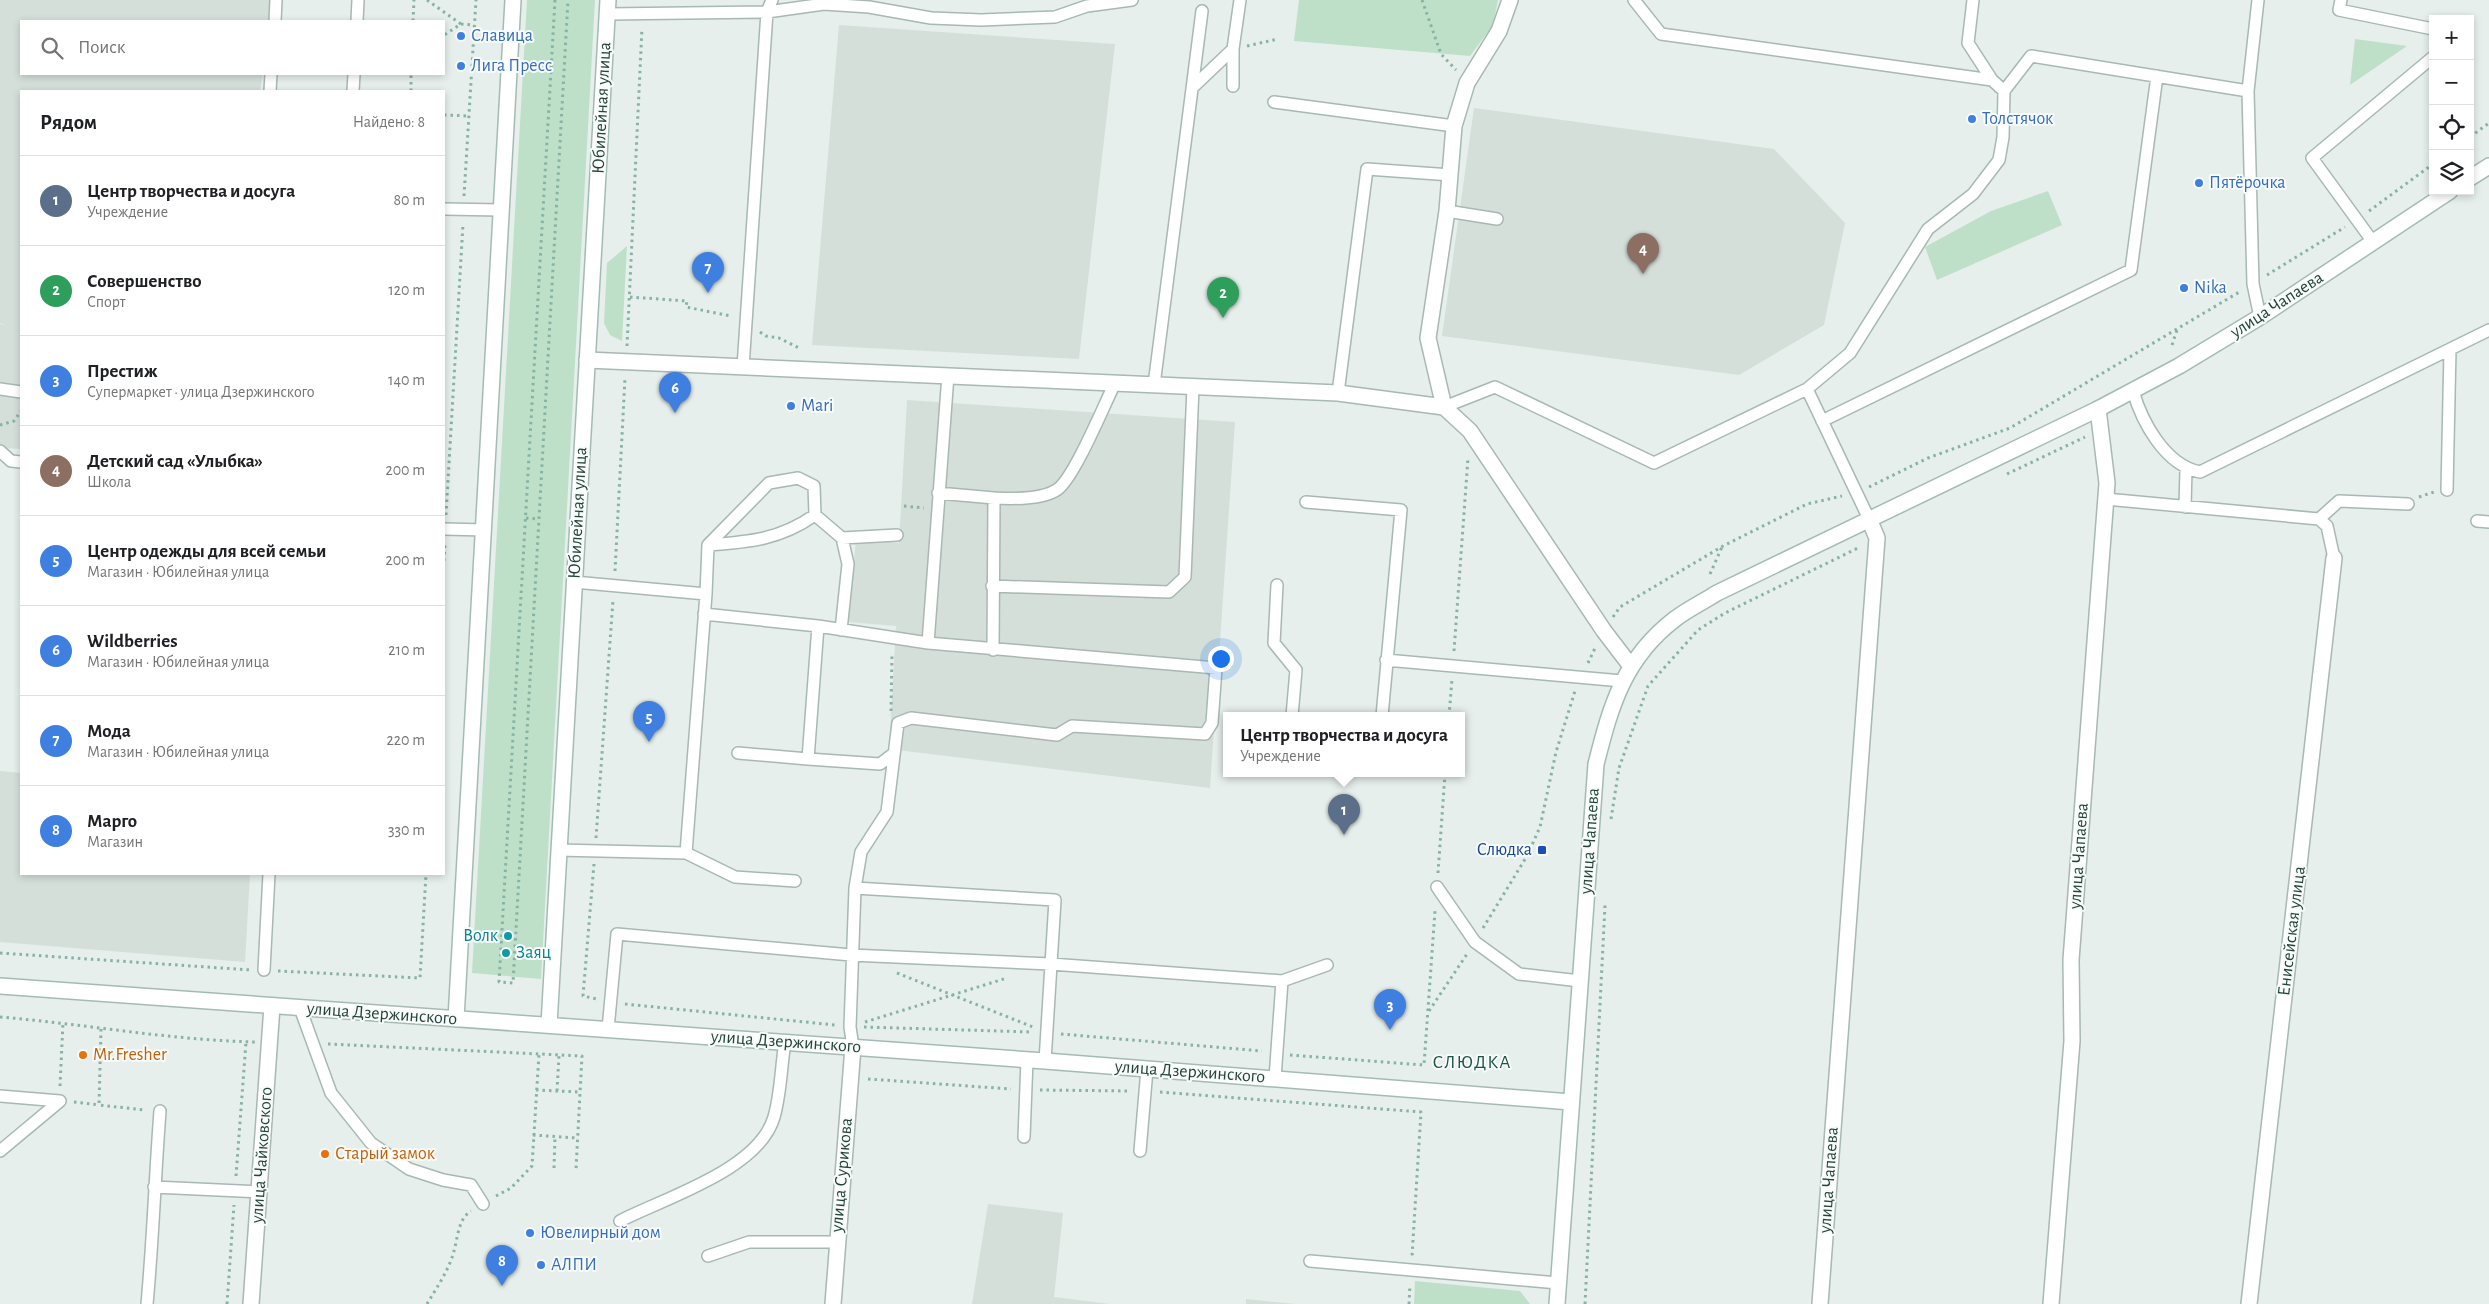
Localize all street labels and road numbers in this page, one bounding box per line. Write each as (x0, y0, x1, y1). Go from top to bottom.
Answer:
street label: Юбилейная улица (589, 42, 614, 174)
street label: улица Чапаева (2227, 268, 2327, 342)
street label: Юбилейная улица (565, 447, 590, 579)
street label: улица Чапаева (1577, 787, 1603, 896)
street label: улица Чапаева (2066, 802, 2092, 911)
street label: Енисейская улица (2275, 865, 2309, 997)
street label: улица Дзержинского (305, 1000, 458, 1028)
street label: улица Дзержинского (709, 1028, 862, 1056)
street label: улица Дзержинского (1113, 1058, 1266, 1086)
street label: улица Чайковского (248, 1086, 276, 1225)
street label: улица Сурикова (828, 1117, 856, 1234)
street label: улица Чапаева (1816, 1126, 1842, 1235)

